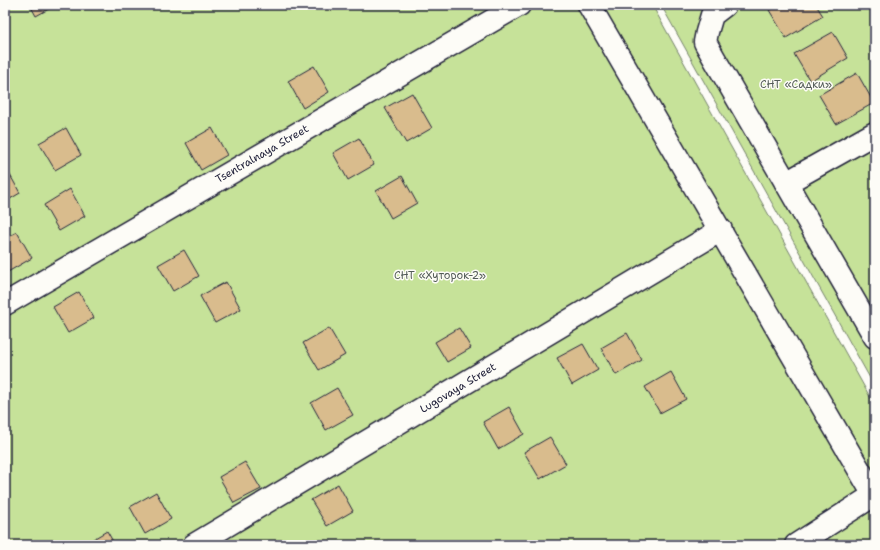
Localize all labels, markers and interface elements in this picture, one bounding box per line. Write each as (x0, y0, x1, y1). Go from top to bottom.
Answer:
park label: СНТ «Садки» (760, 77, 832, 92)
street label: Tsentralnaya Street (213, 121, 311, 187)
park label: СНТ «Хуторок-2» (394, 268, 486, 283)
street label: Lugovaya Street (417, 359, 499, 417)

